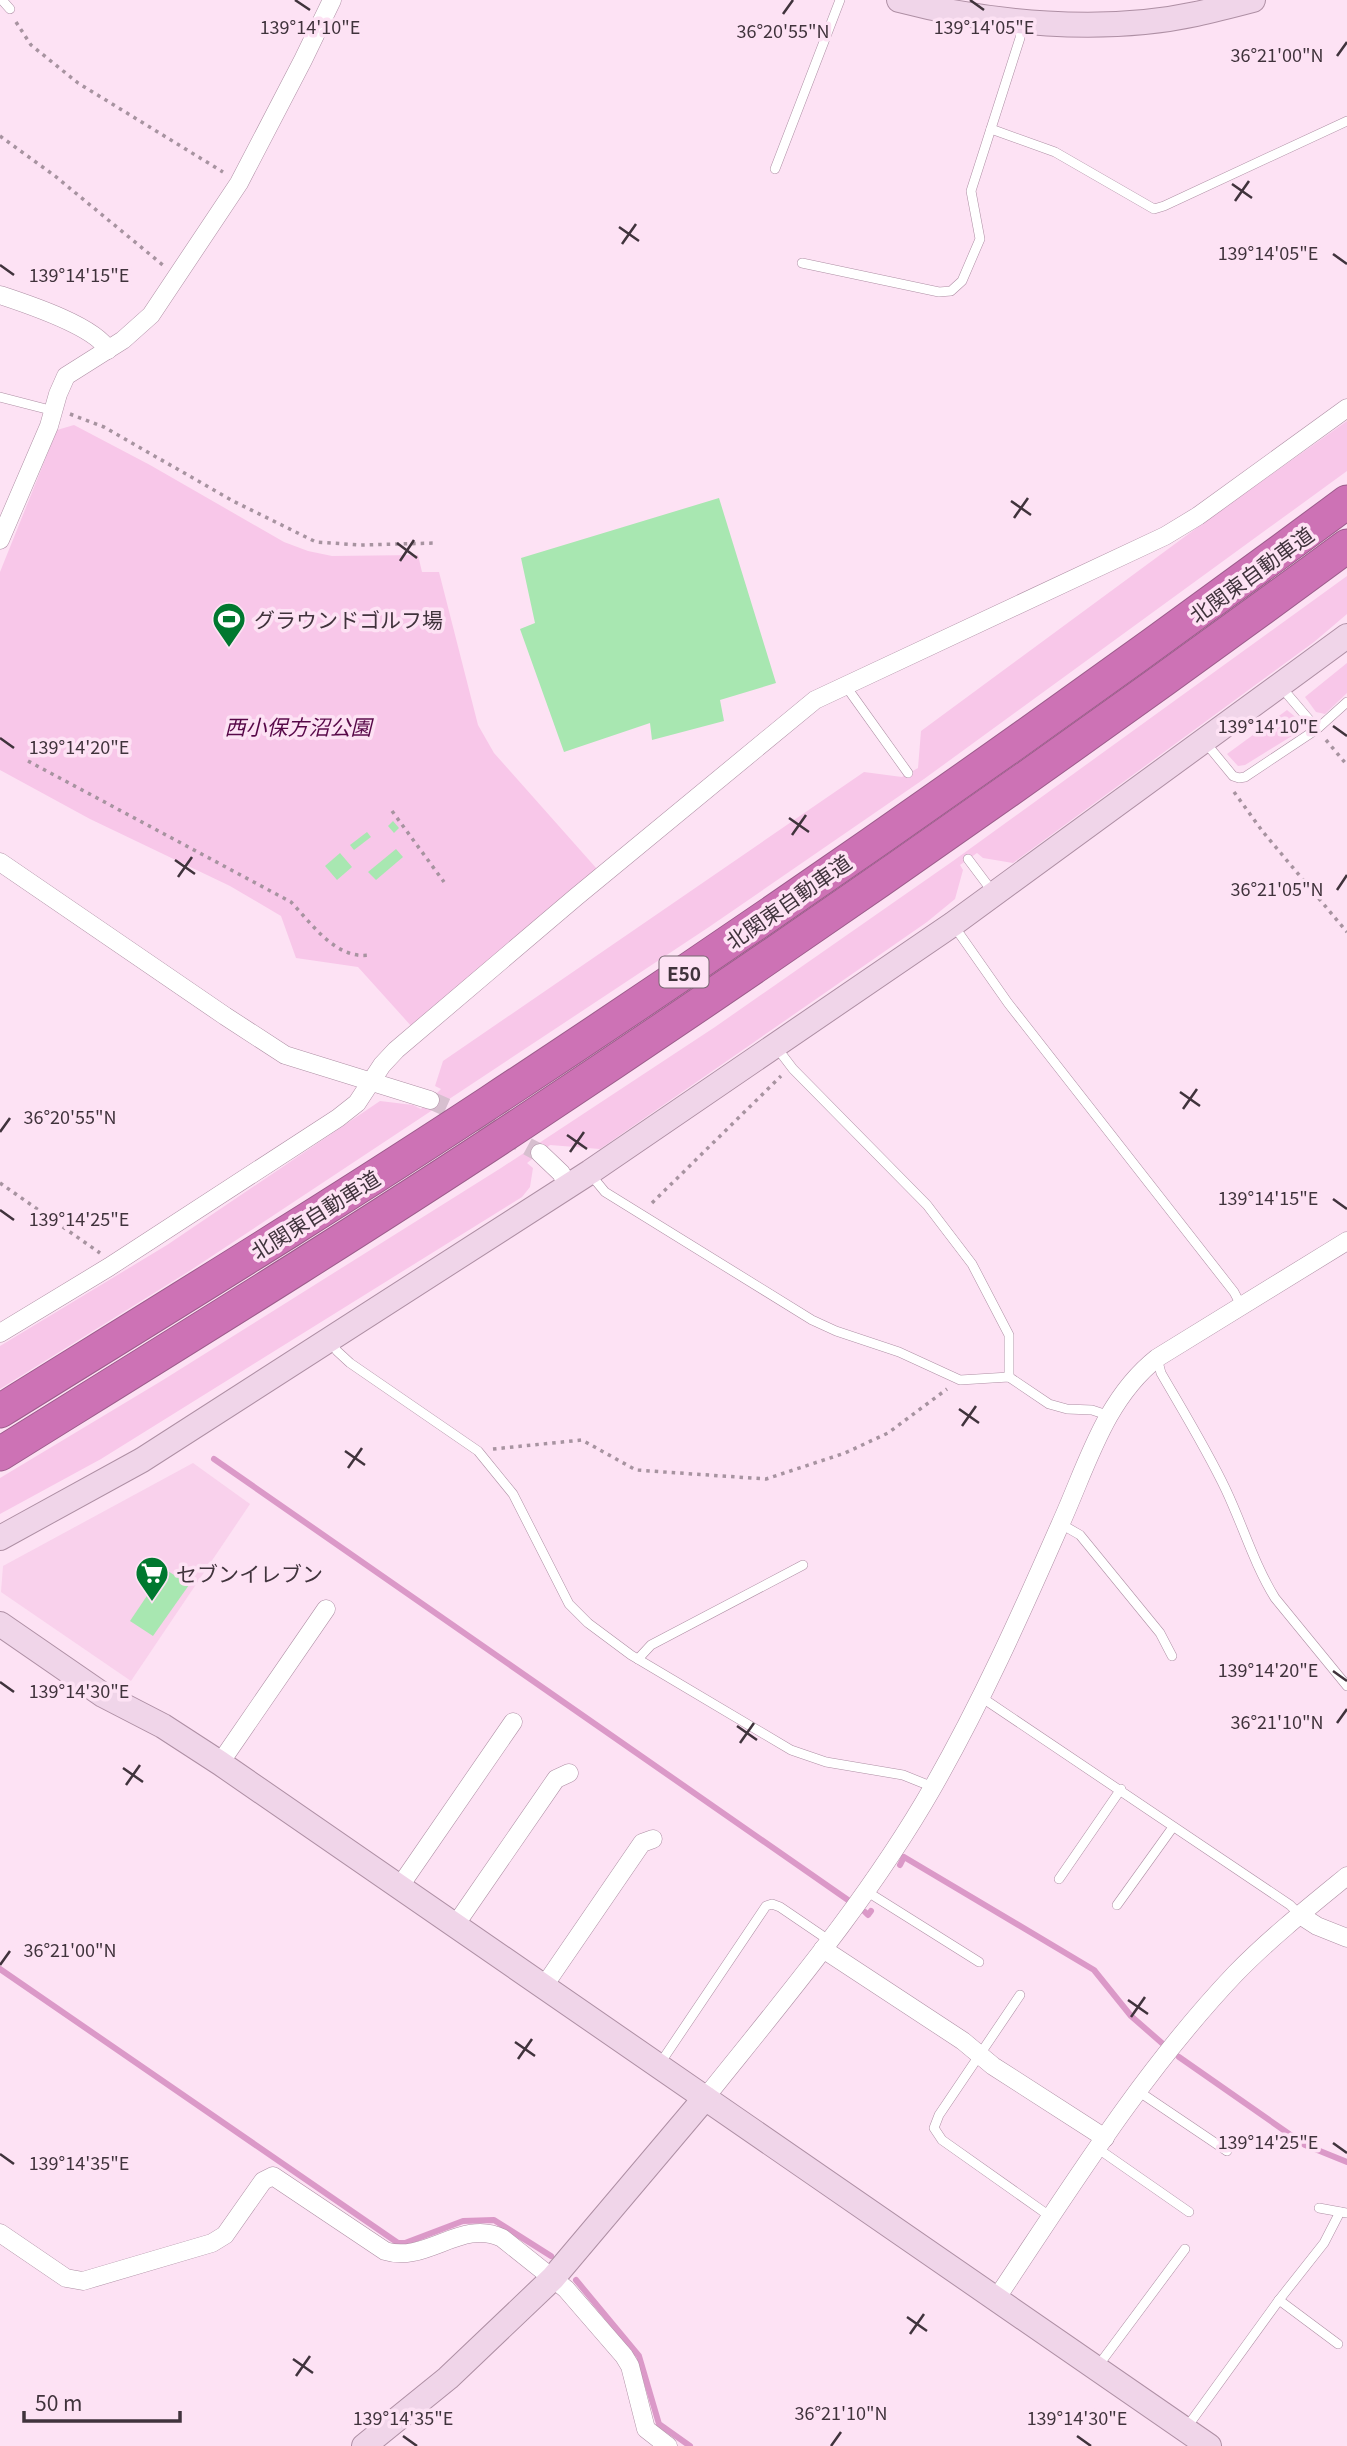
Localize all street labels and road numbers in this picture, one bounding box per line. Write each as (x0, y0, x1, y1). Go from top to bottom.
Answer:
street label: 北関東自動車道 (1183, 519, 1319, 629)
street label: 北関東自動車道 (719, 847, 857, 955)
road number: E50 (660, 956, 708, 988)
street label: 北関東自動車道 (245, 1162, 385, 1266)

